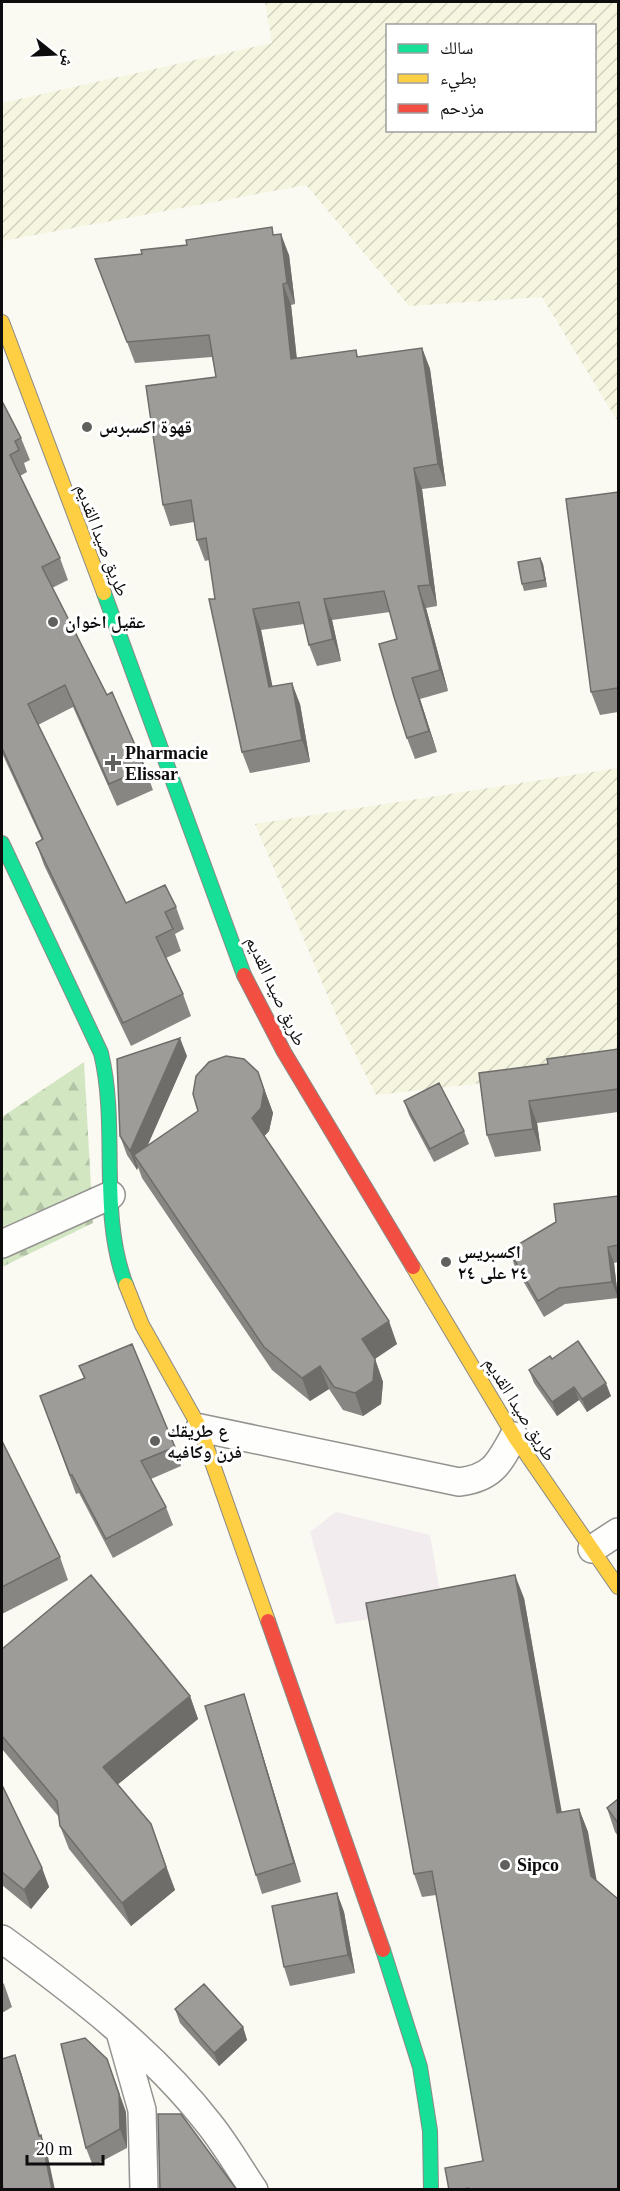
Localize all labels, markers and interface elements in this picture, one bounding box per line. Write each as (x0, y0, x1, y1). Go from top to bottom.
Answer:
north arrow (24, 24, 84, 84)
legend (386, 24, 596, 132)
text: سالك (440, 38, 473, 58)
text: ش (56, 47, 78, 69)
text: بطيء (440, 68, 477, 93)
text: مزدحم (440, 98, 484, 120)
place label: قهوة اكسبرس (99, 417, 192, 438)
marker: قهوة اكسبرس (80, 420, 94, 434)
street label: طريق صيدا القديم (70, 481, 133, 600)
place label: عقيل اخوان (65, 612, 145, 633)
marker: عقيل اخوان (46, 615, 60, 629)
place label: Pharmacie Elissar (125, 743, 208, 784)
marker: Pharmacie Elissar (106, 756, 120, 770)
street label: طريق صيدا القديم (240, 933, 310, 1050)
place label: اكسبريس ٢٤ على ٢٤ (458, 1242, 529, 1284)
marker: اكسبريس ٢٤ على ٢٤ (439, 1255, 453, 1269)
street label: طريق صيدا القديم (478, 1353, 560, 1466)
place label: ع طريقك فرن وكافيه (167, 1421, 242, 1463)
marker: ع طريقك فرن وكافيه (148, 1434, 162, 1448)
place label: Sipco (517, 1855, 559, 1875)
marker: Sipco (498, 1858, 512, 1872)
scale bar (27, 2128, 104, 2166)
text: 20 m (36, 2139, 73, 2159)

